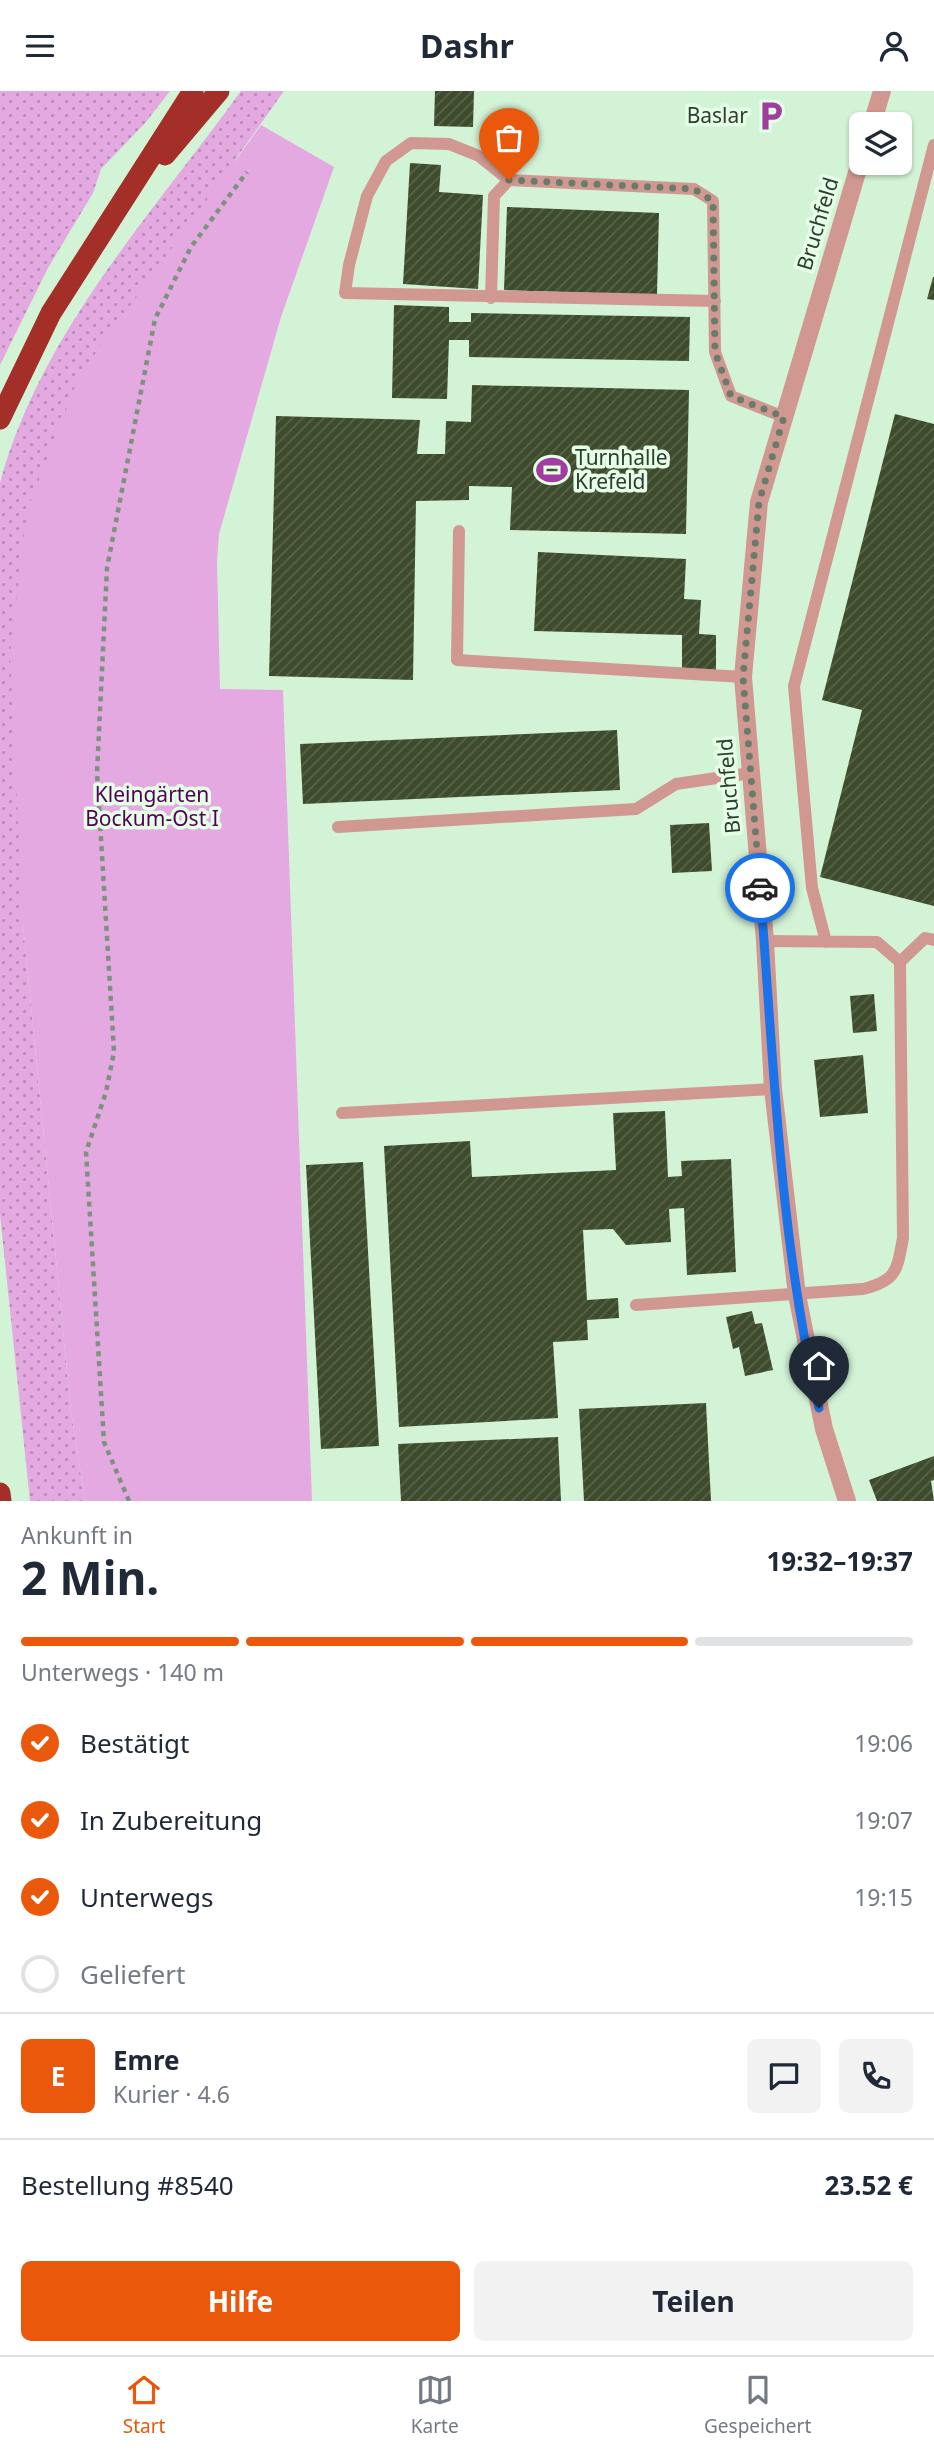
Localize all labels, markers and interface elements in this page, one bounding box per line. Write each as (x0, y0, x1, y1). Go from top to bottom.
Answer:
text: Dashr (420, 24, 514, 67)
icon: menu (21, 27, 59, 65)
icon: person (875, 27, 913, 65)
parking icon: Baslar (754, 99, 788, 133)
place label: Baslar (687, 101, 748, 129)
pin (479, 108, 539, 180)
map controls (849, 112, 912, 175)
button: layers (849, 112, 912, 175)
icon: bag (490, 119, 528, 157)
street label: Bruchfeld (790, 174, 844, 274)
place label: Turnhalle Krefeld (575, 443, 668, 495)
sports icon: Turnhalle Krefeld (535, 453, 569, 487)
street label: Bruchfeld (710, 737, 746, 835)
park label: Kleingärten Bockum-Ost I (85, 780, 219, 832)
courier (725, 853, 795, 923)
icon: car (741, 869, 779, 907)
pin (789, 1336, 849, 1408)
icon: home (800, 1347, 838, 1385)
text: Ankunft in (21, 1519, 133, 1551)
text: 19:32–19:37 (766, 1543, 913, 1579)
text: 2 Min. (21, 1546, 159, 1608)
text: Unterwegs · 140 m (21, 1656, 224, 1688)
icon: check (21, 1724, 59, 1762)
text: Bestätigt (80, 1725, 189, 1761)
text: 19:06 (854, 1727, 913, 1759)
icon: check (21, 1801, 59, 1839)
text: In Zubereitung (80, 1802, 262, 1838)
text: 19:07 (854, 1804, 913, 1836)
icon: check (21, 1878, 59, 1916)
text: Unterwegs (80, 1879, 213, 1915)
text: 19:15 (854, 1881, 913, 1913)
text: Geliefert (80, 1956, 185, 1992)
button: chat (747, 2039, 821, 2113)
button: phone (839, 2039, 913, 2113)
text: Emre (113, 2042, 180, 2078)
text: E (51, 2058, 65, 2094)
text: Kurier · 4.6 (113, 2078, 230, 2110)
text: Bestellung #8540 (21, 2167, 234, 2203)
text: 23.52 € (825, 2167, 913, 2203)
button: Hilfe (21, 2261, 460, 2341)
button: Teilen (474, 2261, 913, 2341)
tab: Start (123, 2371, 165, 2439)
tab: Karte (411, 2371, 459, 2439)
tab: Gespeichert (704, 2371, 811, 2439)

